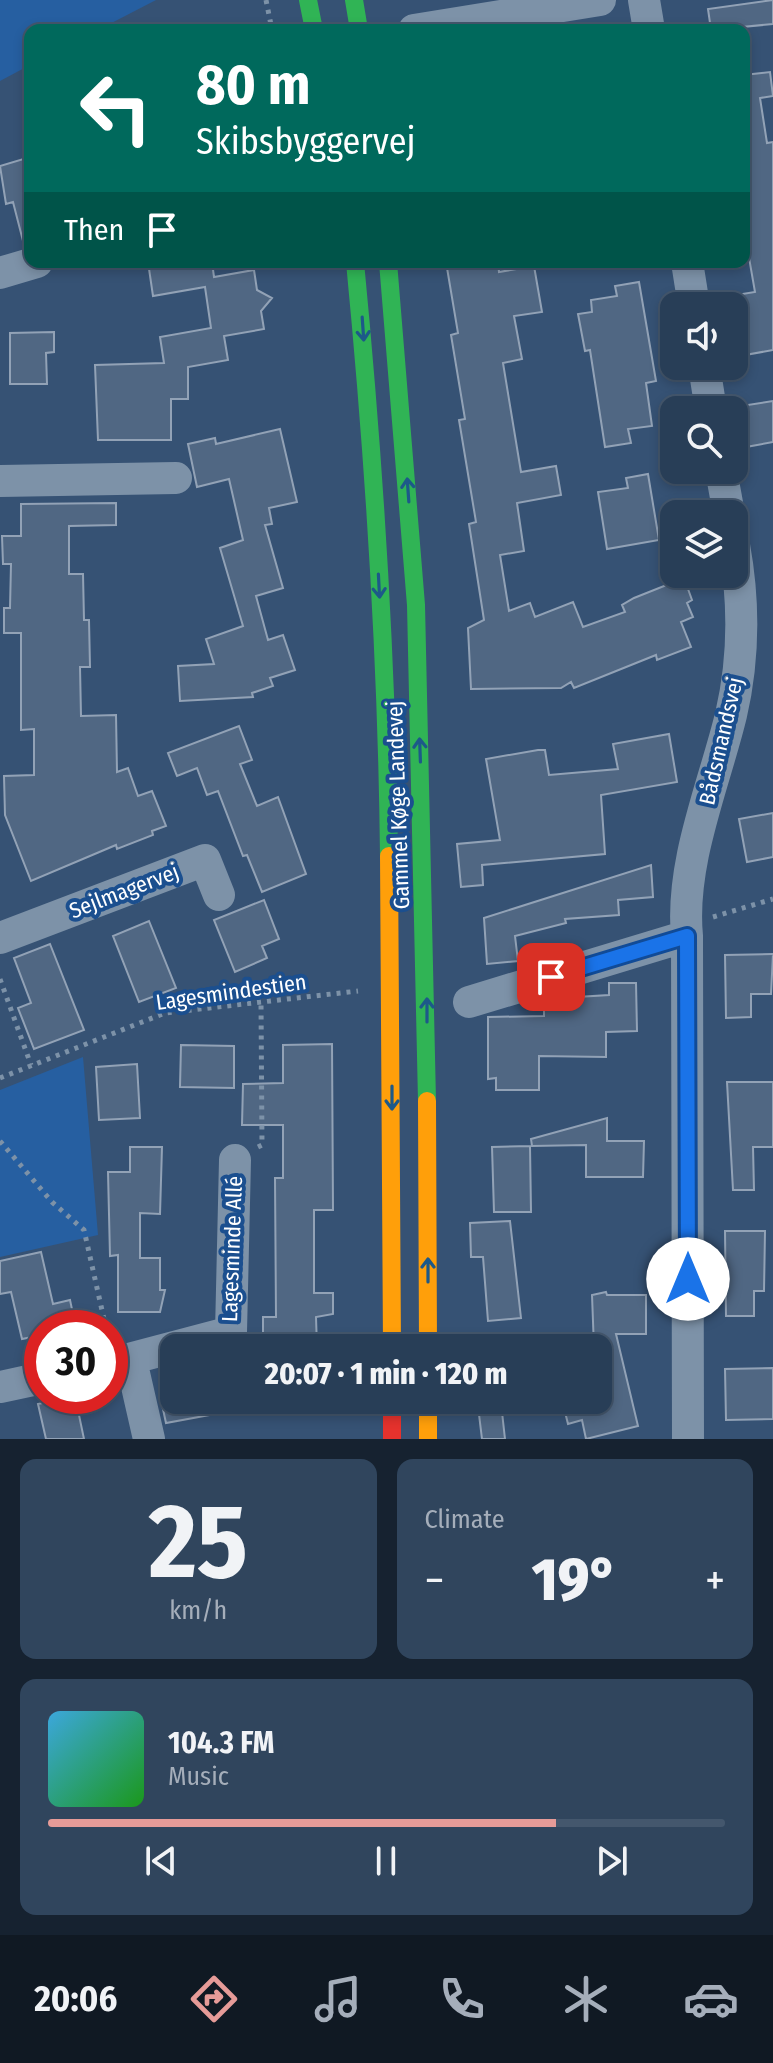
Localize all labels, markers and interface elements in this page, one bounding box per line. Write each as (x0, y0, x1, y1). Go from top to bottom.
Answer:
text: 80 m (196, 52, 311, 119)
icon: left (64, 56, 168, 160)
text: Skibsbyggervej (196, 120, 416, 164)
icon: arrive (140, 208, 184, 252)
text: Then (64, 212, 124, 248)
map controls (660, 292, 748, 588)
button: sound (660, 292, 748, 380)
one-way arrow (356, 315, 371, 342)
button: search (660, 396, 748, 484)
one-way arrow (400, 477, 415, 504)
button: layers (660, 500, 748, 588)
one-way arrow (372, 572, 387, 599)
street label: Bådsmandsvej (693, 674, 749, 808)
street label: Gammel Køge Landevej (381, 700, 415, 910)
one-way arrow (413, 737, 428, 764)
street label: Sejlmagervej (65, 858, 183, 924)
pin (517, 943, 585, 1011)
icon: arrive (529, 955, 573, 999)
street label: Lagesmindestien (154, 968, 308, 1016)
one-way arrow (419, 997, 435, 1024)
one-way arrow (384, 1084, 400, 1111)
street label: Lagesminde Allé (216, 1175, 248, 1323)
position arrow (646, 1237, 730, 1321)
one-way arrow (420, 1257, 436, 1284)
speed limit sign: 30 (24, 1310, 128, 1414)
text: 20:07 · 1 min · 120 m (265, 1356, 507, 1392)
text: 25 (149, 1480, 248, 1605)
text: Climate (425, 1504, 505, 1535)
text: 19° (532, 1544, 618, 1616)
text: − (425, 1554, 444, 1607)
text: + (705, 1554, 725, 1607)
text: km/h (169, 1595, 227, 1626)
text: 104.3 FM (168, 1725, 274, 1761)
text: Music (168, 1761, 229, 1792)
icon: previous (139, 1839, 183, 1883)
icon: pause (364, 1839, 408, 1883)
icon: next (590, 1839, 634, 1883)
icon: directions (186, 1971, 242, 2027)
icon: music (310, 1971, 366, 2027)
icon: phone (434, 1971, 490, 2027)
icon: climate (558, 1971, 614, 2027)
icon: car (683, 1971, 739, 2027)
text: 20:06 (34, 1977, 117, 2021)

